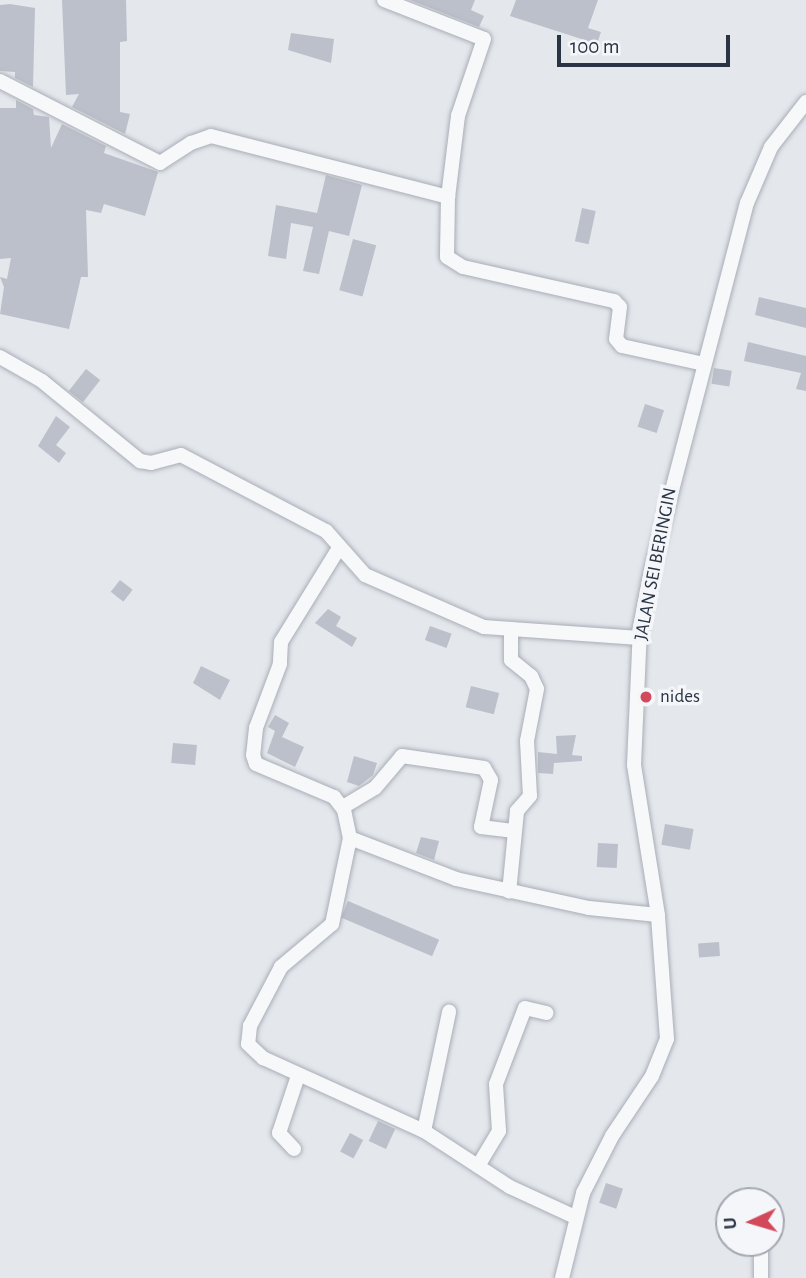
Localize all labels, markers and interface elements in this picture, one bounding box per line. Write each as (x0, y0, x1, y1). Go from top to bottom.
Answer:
scale bar (561, 21, 734, 65)
text: 100 m (570, 36, 620, 57)
street label: JALAN SEI BERINGIN (630, 486, 682, 642)
place label: nides (660, 686, 700, 708)
marker: nides (638, 689, 654, 705)
north arrow (715, 1187, 785, 1257)
text: U (721, 1217, 740, 1230)

